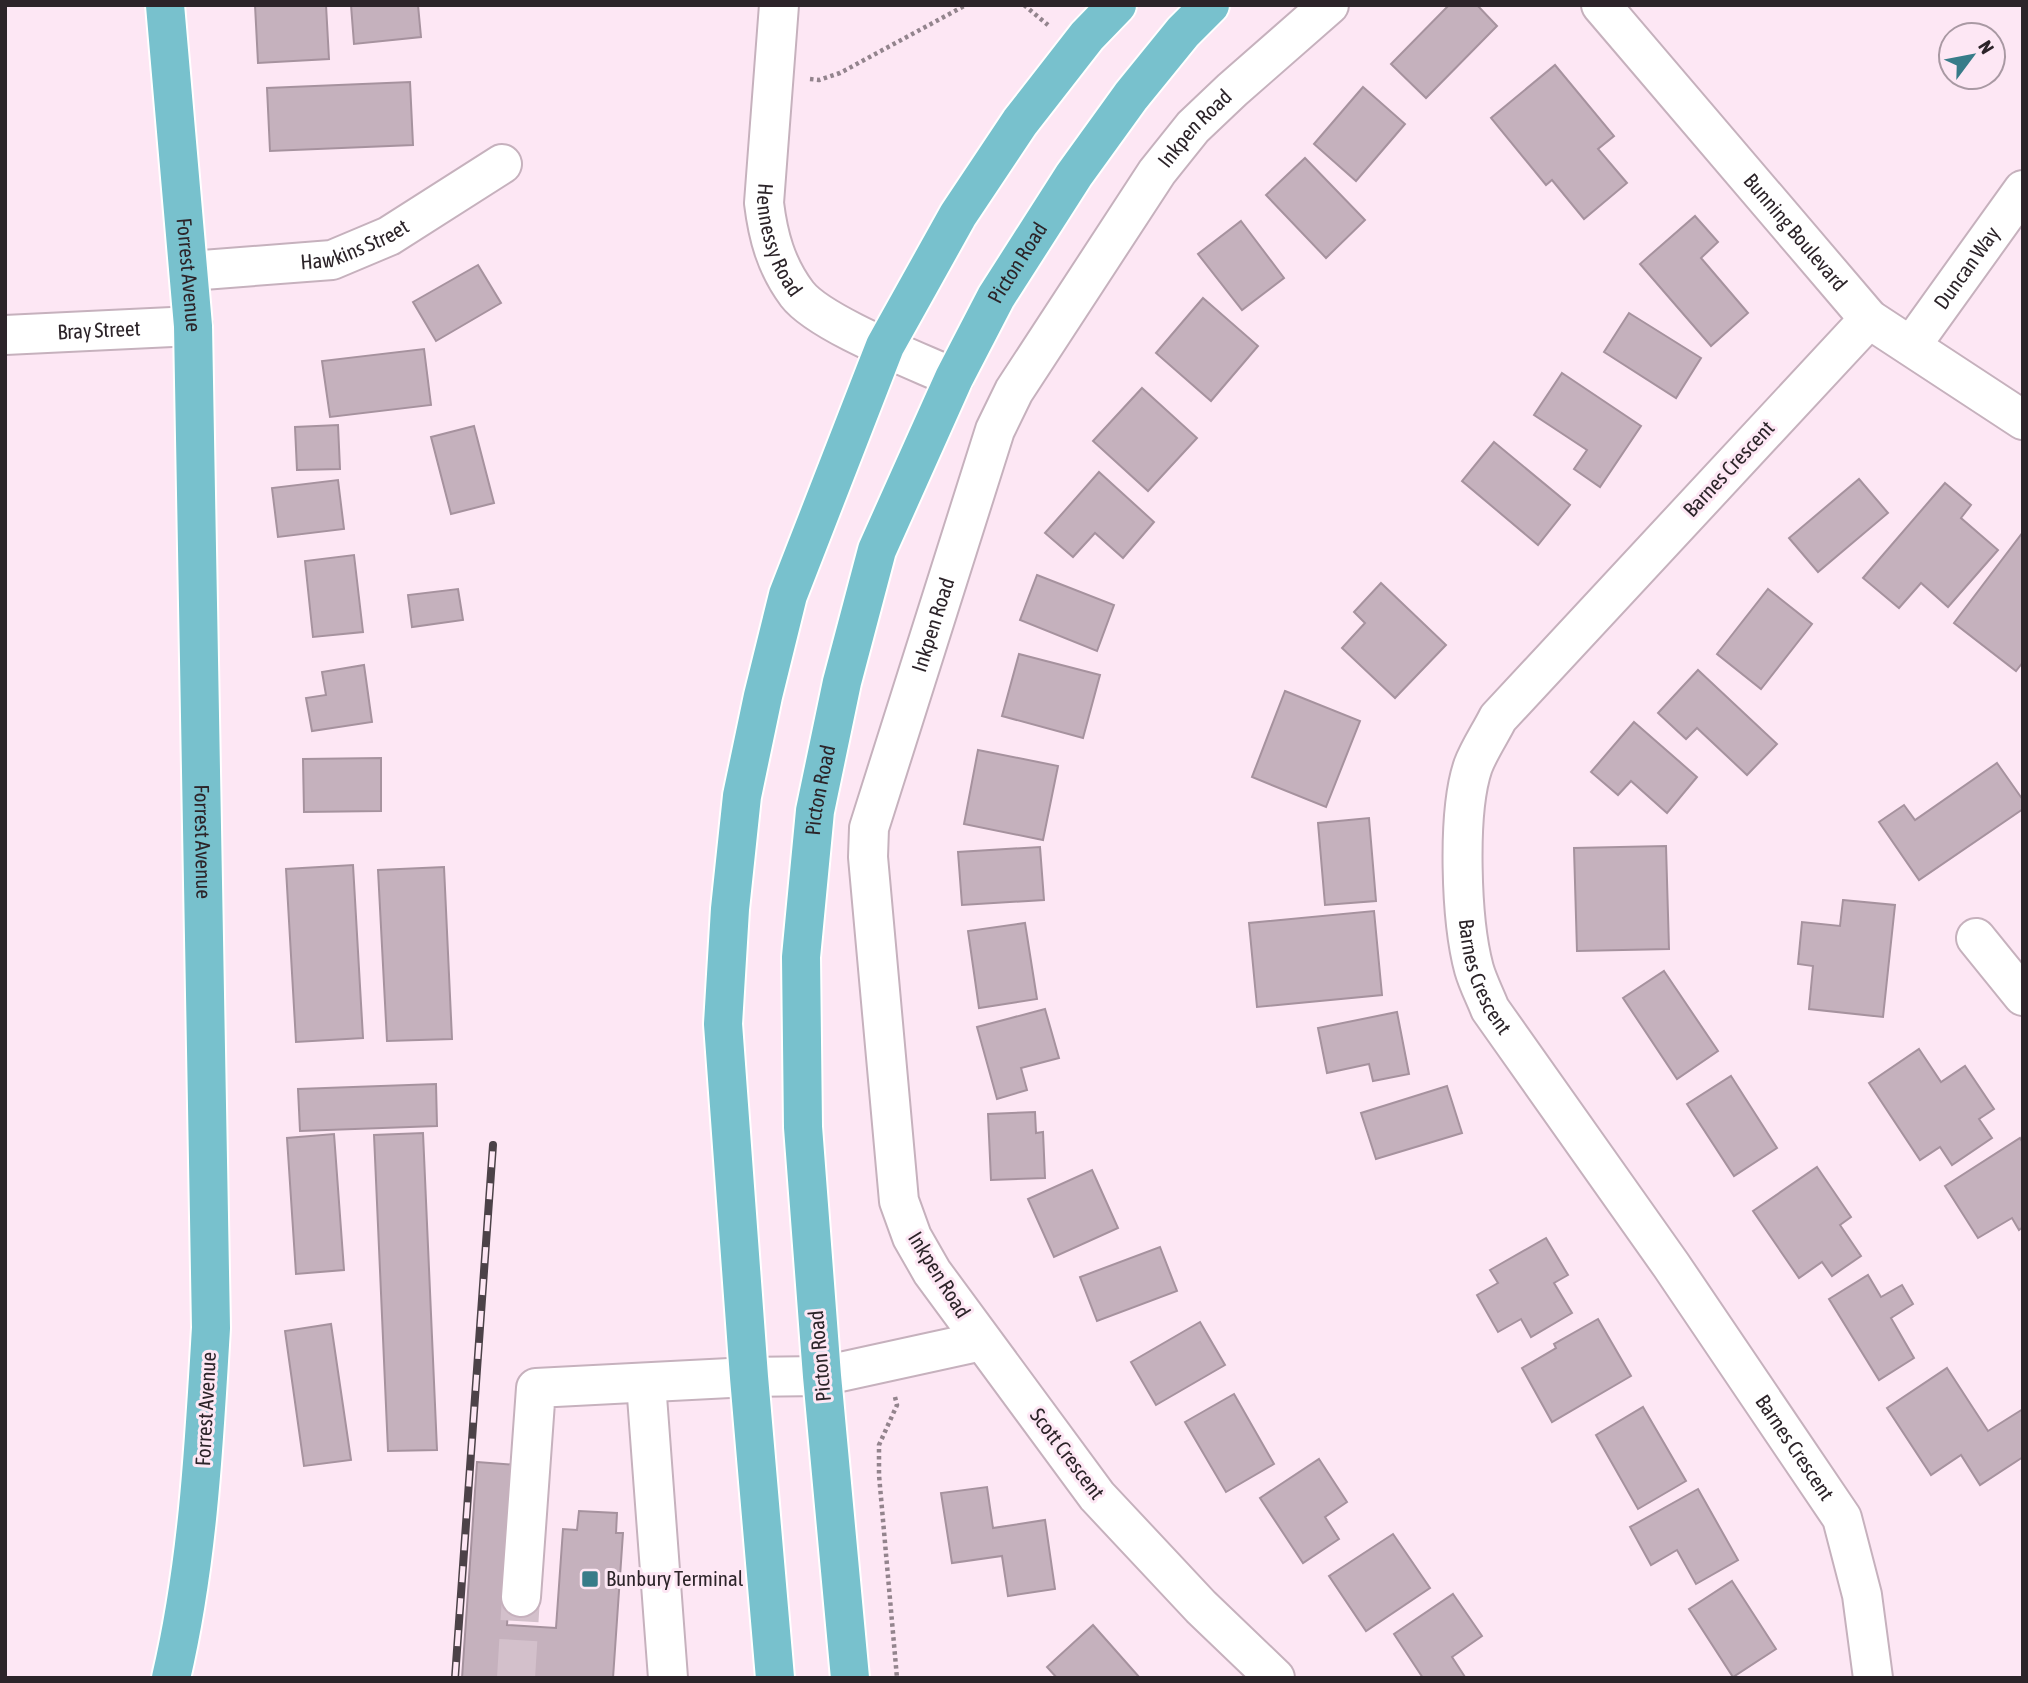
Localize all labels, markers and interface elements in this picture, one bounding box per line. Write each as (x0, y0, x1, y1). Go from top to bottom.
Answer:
north arrow (1937, 21, 2007, 91)
text: N (1974, 36, 1999, 58)
street label: Inkpen Road (1152, 84, 1236, 172)
street label: Bunning Boulevard (1739, 168, 1853, 295)
street label: Hennessy Road (753, 183, 808, 301)
street label: Hawkins Street (299, 214, 413, 273)
street label: Forrest Avenue (173, 217, 206, 332)
street label: Picton Road (982, 218, 1052, 307)
street label: Duncan Way (1929, 221, 2004, 313)
street label: Bray Street (57, 316, 141, 343)
street label: Barnes Crescent (1678, 415, 1779, 521)
street label: Inkpen Road (906, 574, 959, 675)
street label: Picton Road (800, 743, 839, 836)
street label: Forrest Avenue (190, 784, 216, 899)
street label: Barnes Crescent (1455, 917, 1517, 1038)
street label: Inkpen Road (904, 1227, 976, 1322)
street label: Picton Road (803, 1310, 835, 1403)
street label: Forrest Avenue (190, 1351, 220, 1467)
street label: Barnes Crescent (1751, 1390, 1840, 1505)
street label: Scott Crescent (1026, 1403, 1110, 1504)
place label: Bunbury Terminal (606, 1566, 744, 1590)
marker: Bunbury Terminal (580, 1569, 600, 1589)

